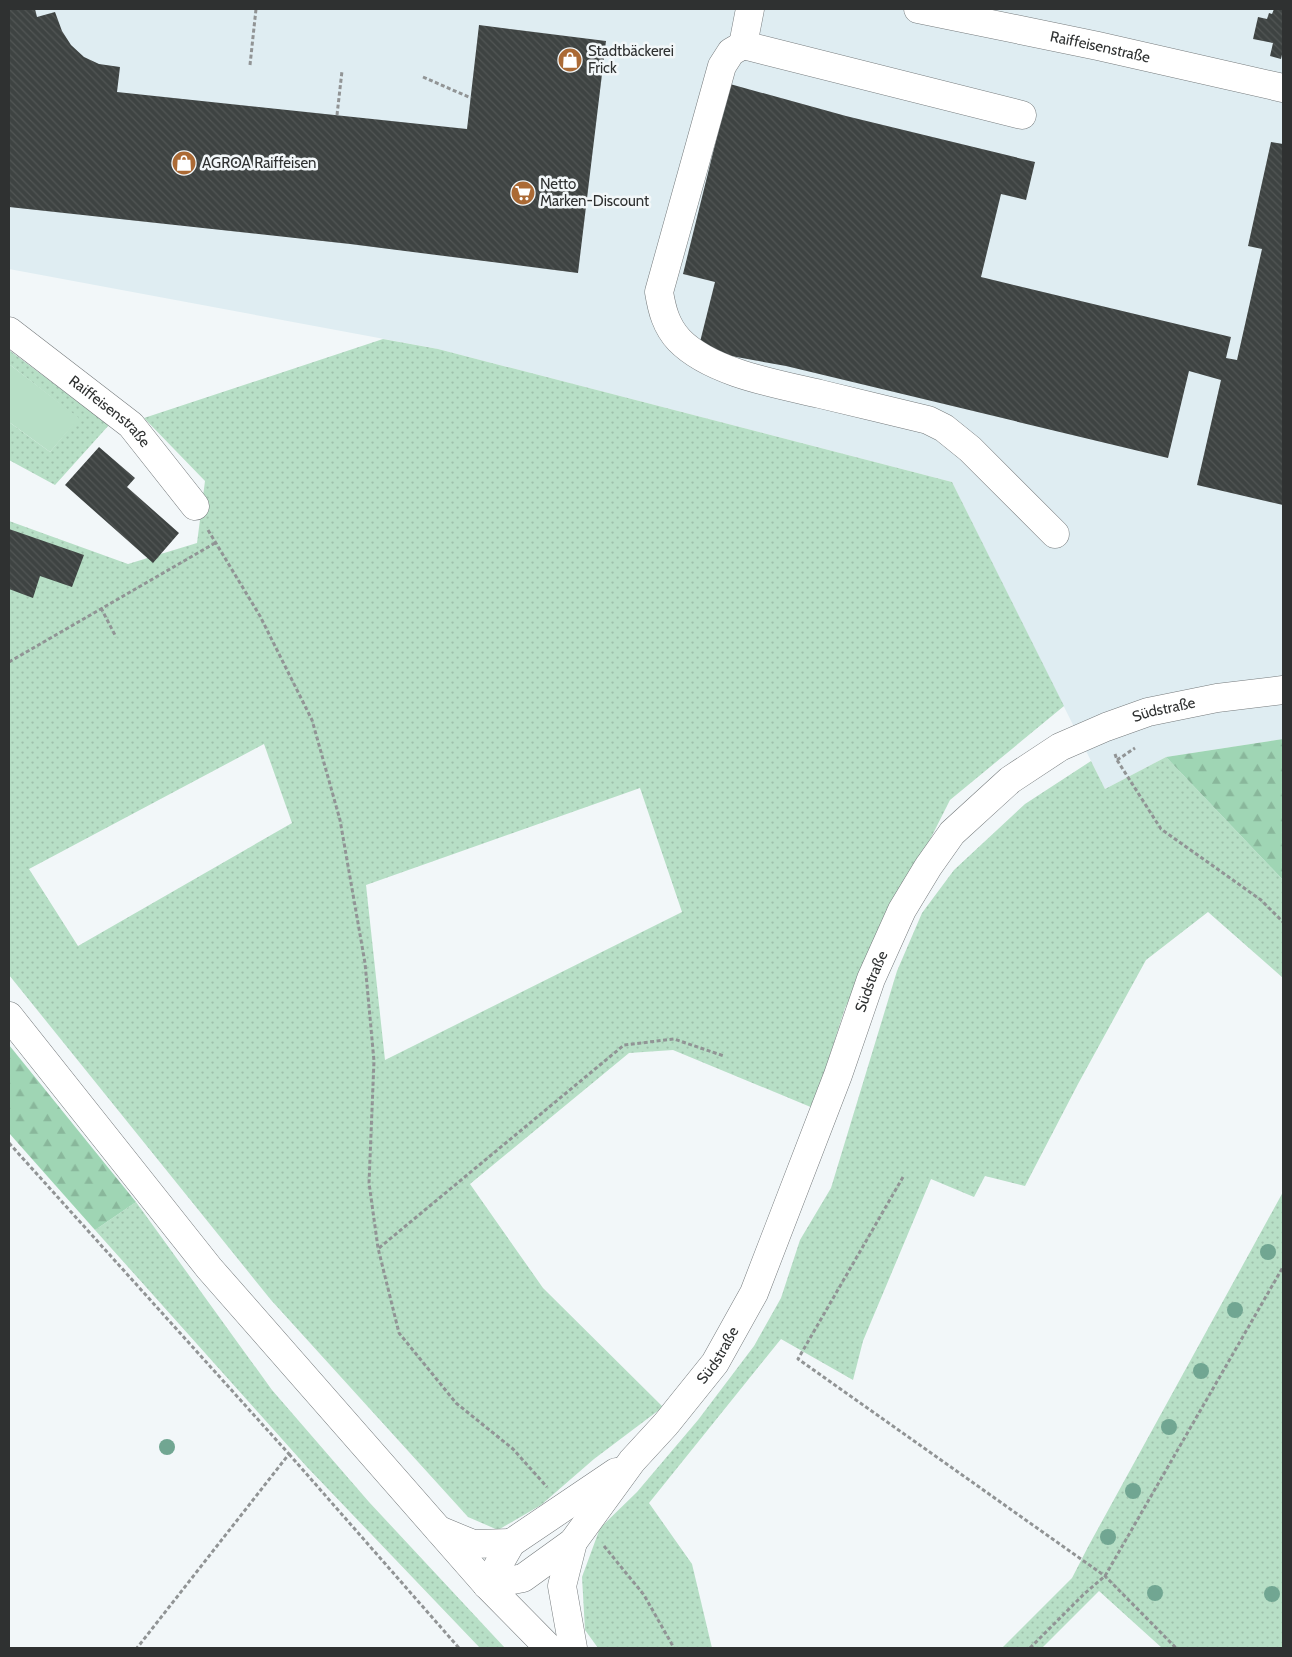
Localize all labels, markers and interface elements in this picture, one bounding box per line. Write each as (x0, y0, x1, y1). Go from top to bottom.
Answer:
street label: Raiffeisenstraße (1049, 27, 1152, 67)
place label: Stadtbäckerei Frick (588, 42, 674, 77)
shop icon: Stadtbäckerei Frick (557, 47, 583, 73)
shop icon: AGROA Raiffeisen (171, 150, 197, 176)
place label: AGROA Raiffeisen (202, 154, 316, 172)
place label: Netto Marken-Discount (540, 175, 649, 210)
supermarket icon: Netto Marken-Discount (510, 180, 536, 206)
street label: Raiffeisenstraße (65, 372, 154, 451)
street label: Südstraße (1130, 694, 1197, 726)
street label: Südstraße (851, 948, 892, 1014)
street label: Südstraße (693, 1323, 743, 1387)

